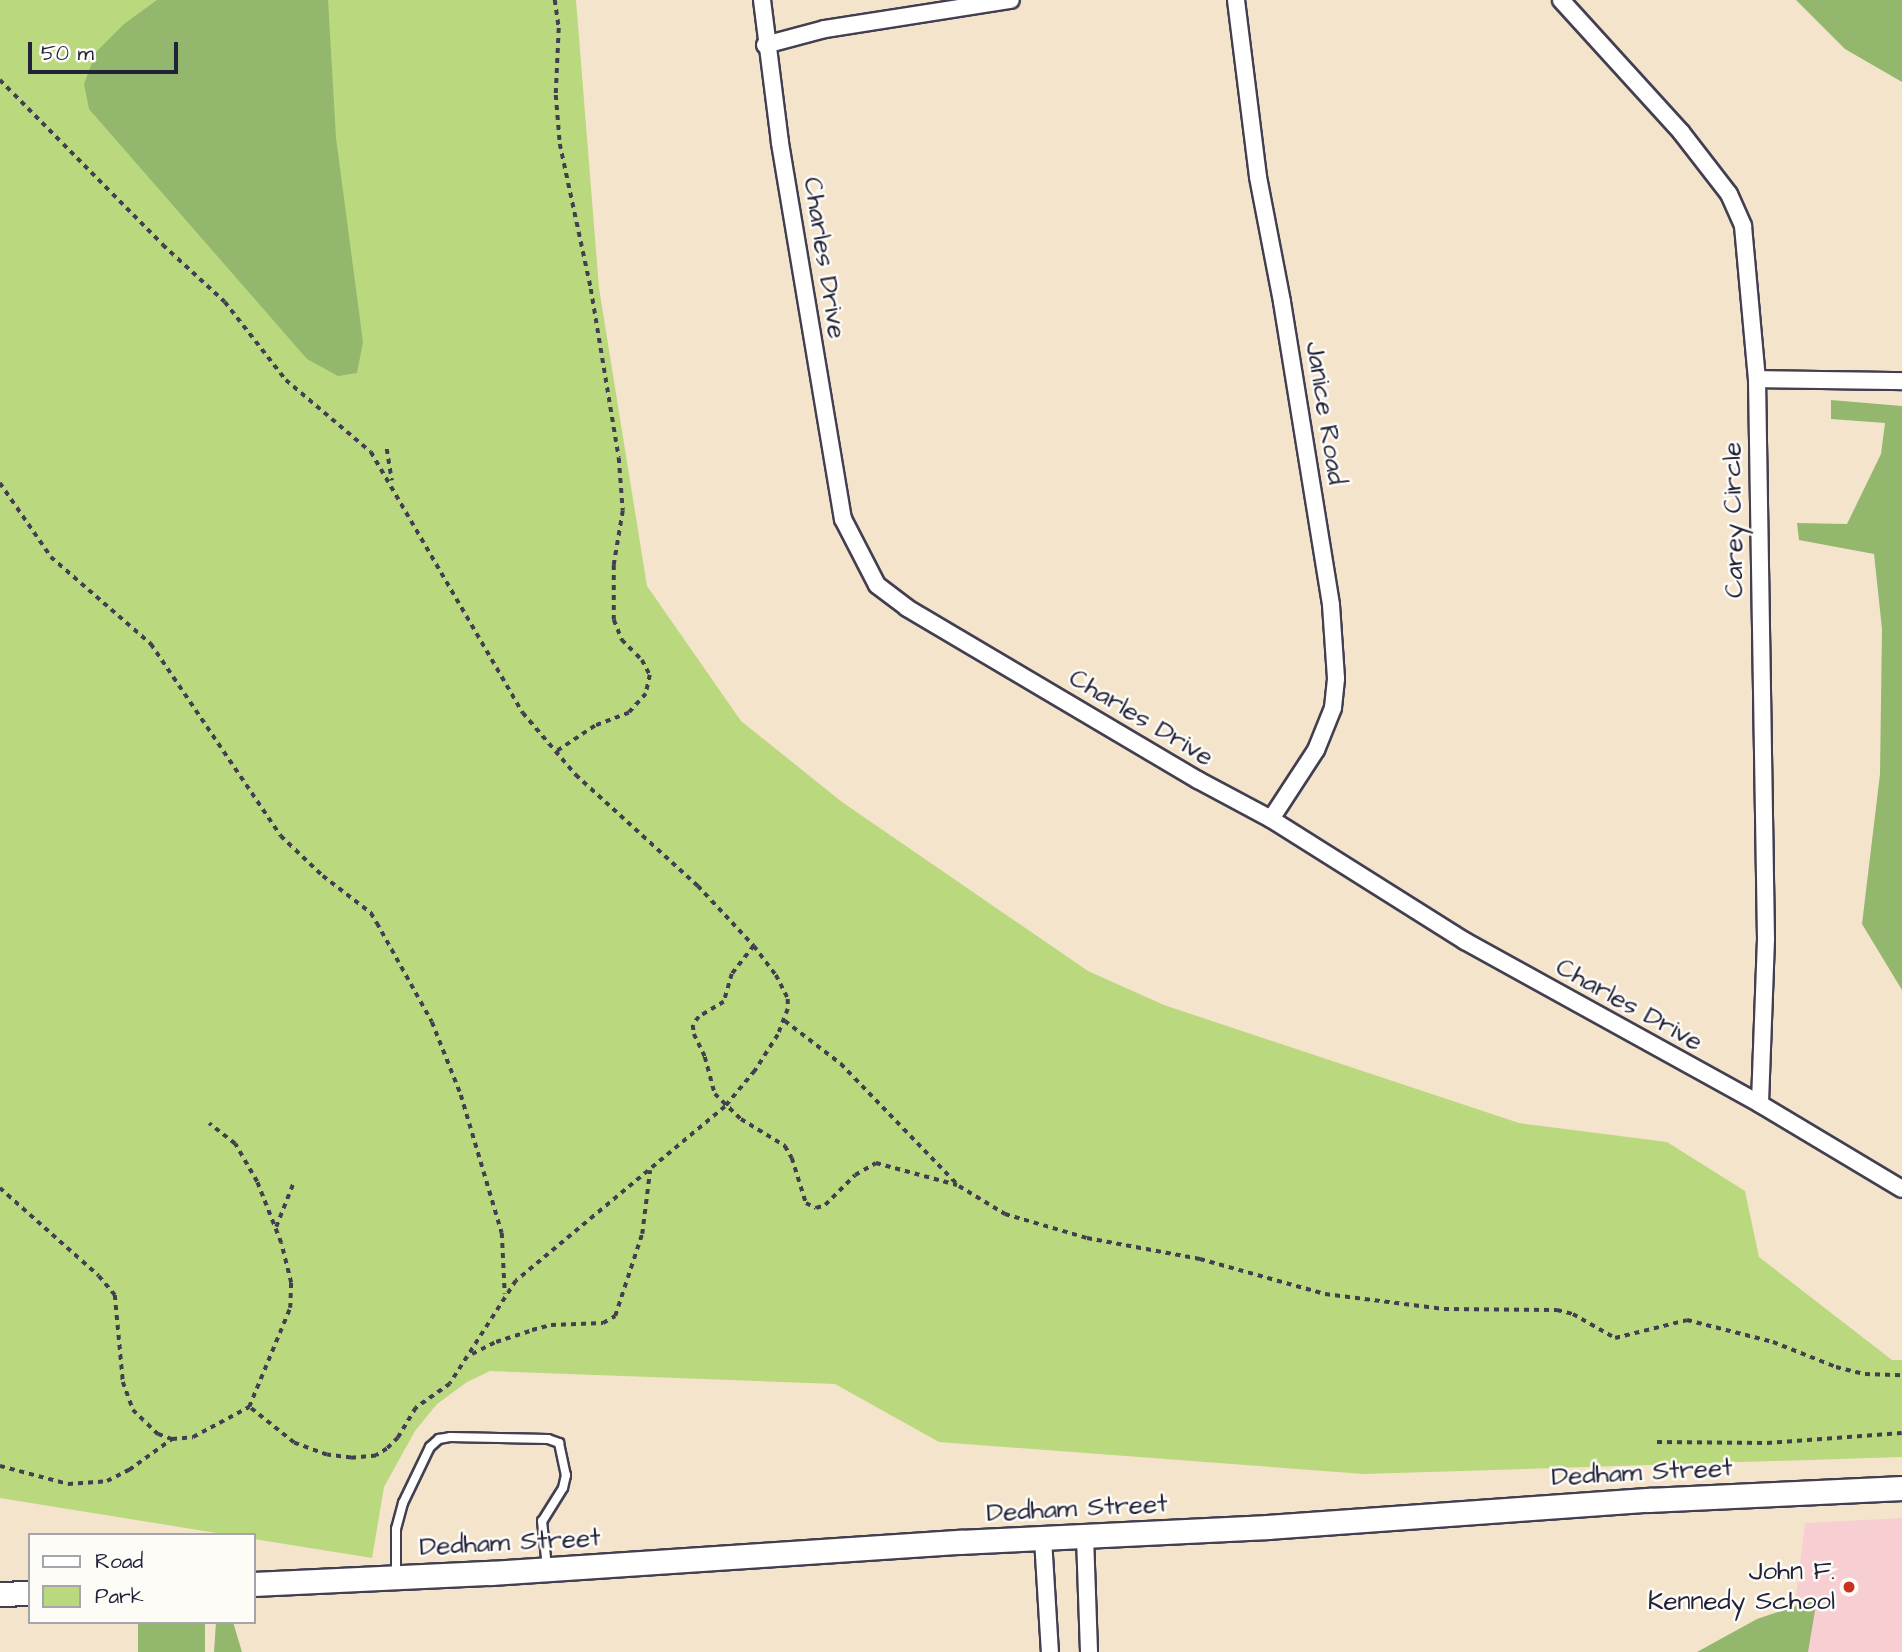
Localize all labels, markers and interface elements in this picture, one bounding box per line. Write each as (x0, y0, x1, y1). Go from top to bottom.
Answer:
scale bar (32, 28, 182, 72)
text: 50 m (41, 39, 94, 68)
street label: Charles Drive (796, 175, 852, 341)
street label: Janice Road (1298, 339, 1352, 487)
street label: Carey Circle (1717, 442, 1751, 598)
street label: Charles Drive (1063, 663, 1219, 773)
street label: Charles Drive (1550, 952, 1708, 1058)
street label: Dedham Street (1551, 1453, 1733, 1493)
street label: Dedham Street (986, 1489, 1168, 1529)
street label: Dedham Street (419, 1523, 601, 1563)
legend (28, 1533, 256, 1624)
text: Road (95, 1547, 143, 1576)
place label: John F. Kennedy School (1648, 1556, 1835, 1618)
marker: John F. Kennedy School (1841, 1579, 1857, 1595)
text: Park (95, 1582, 144, 1611)

